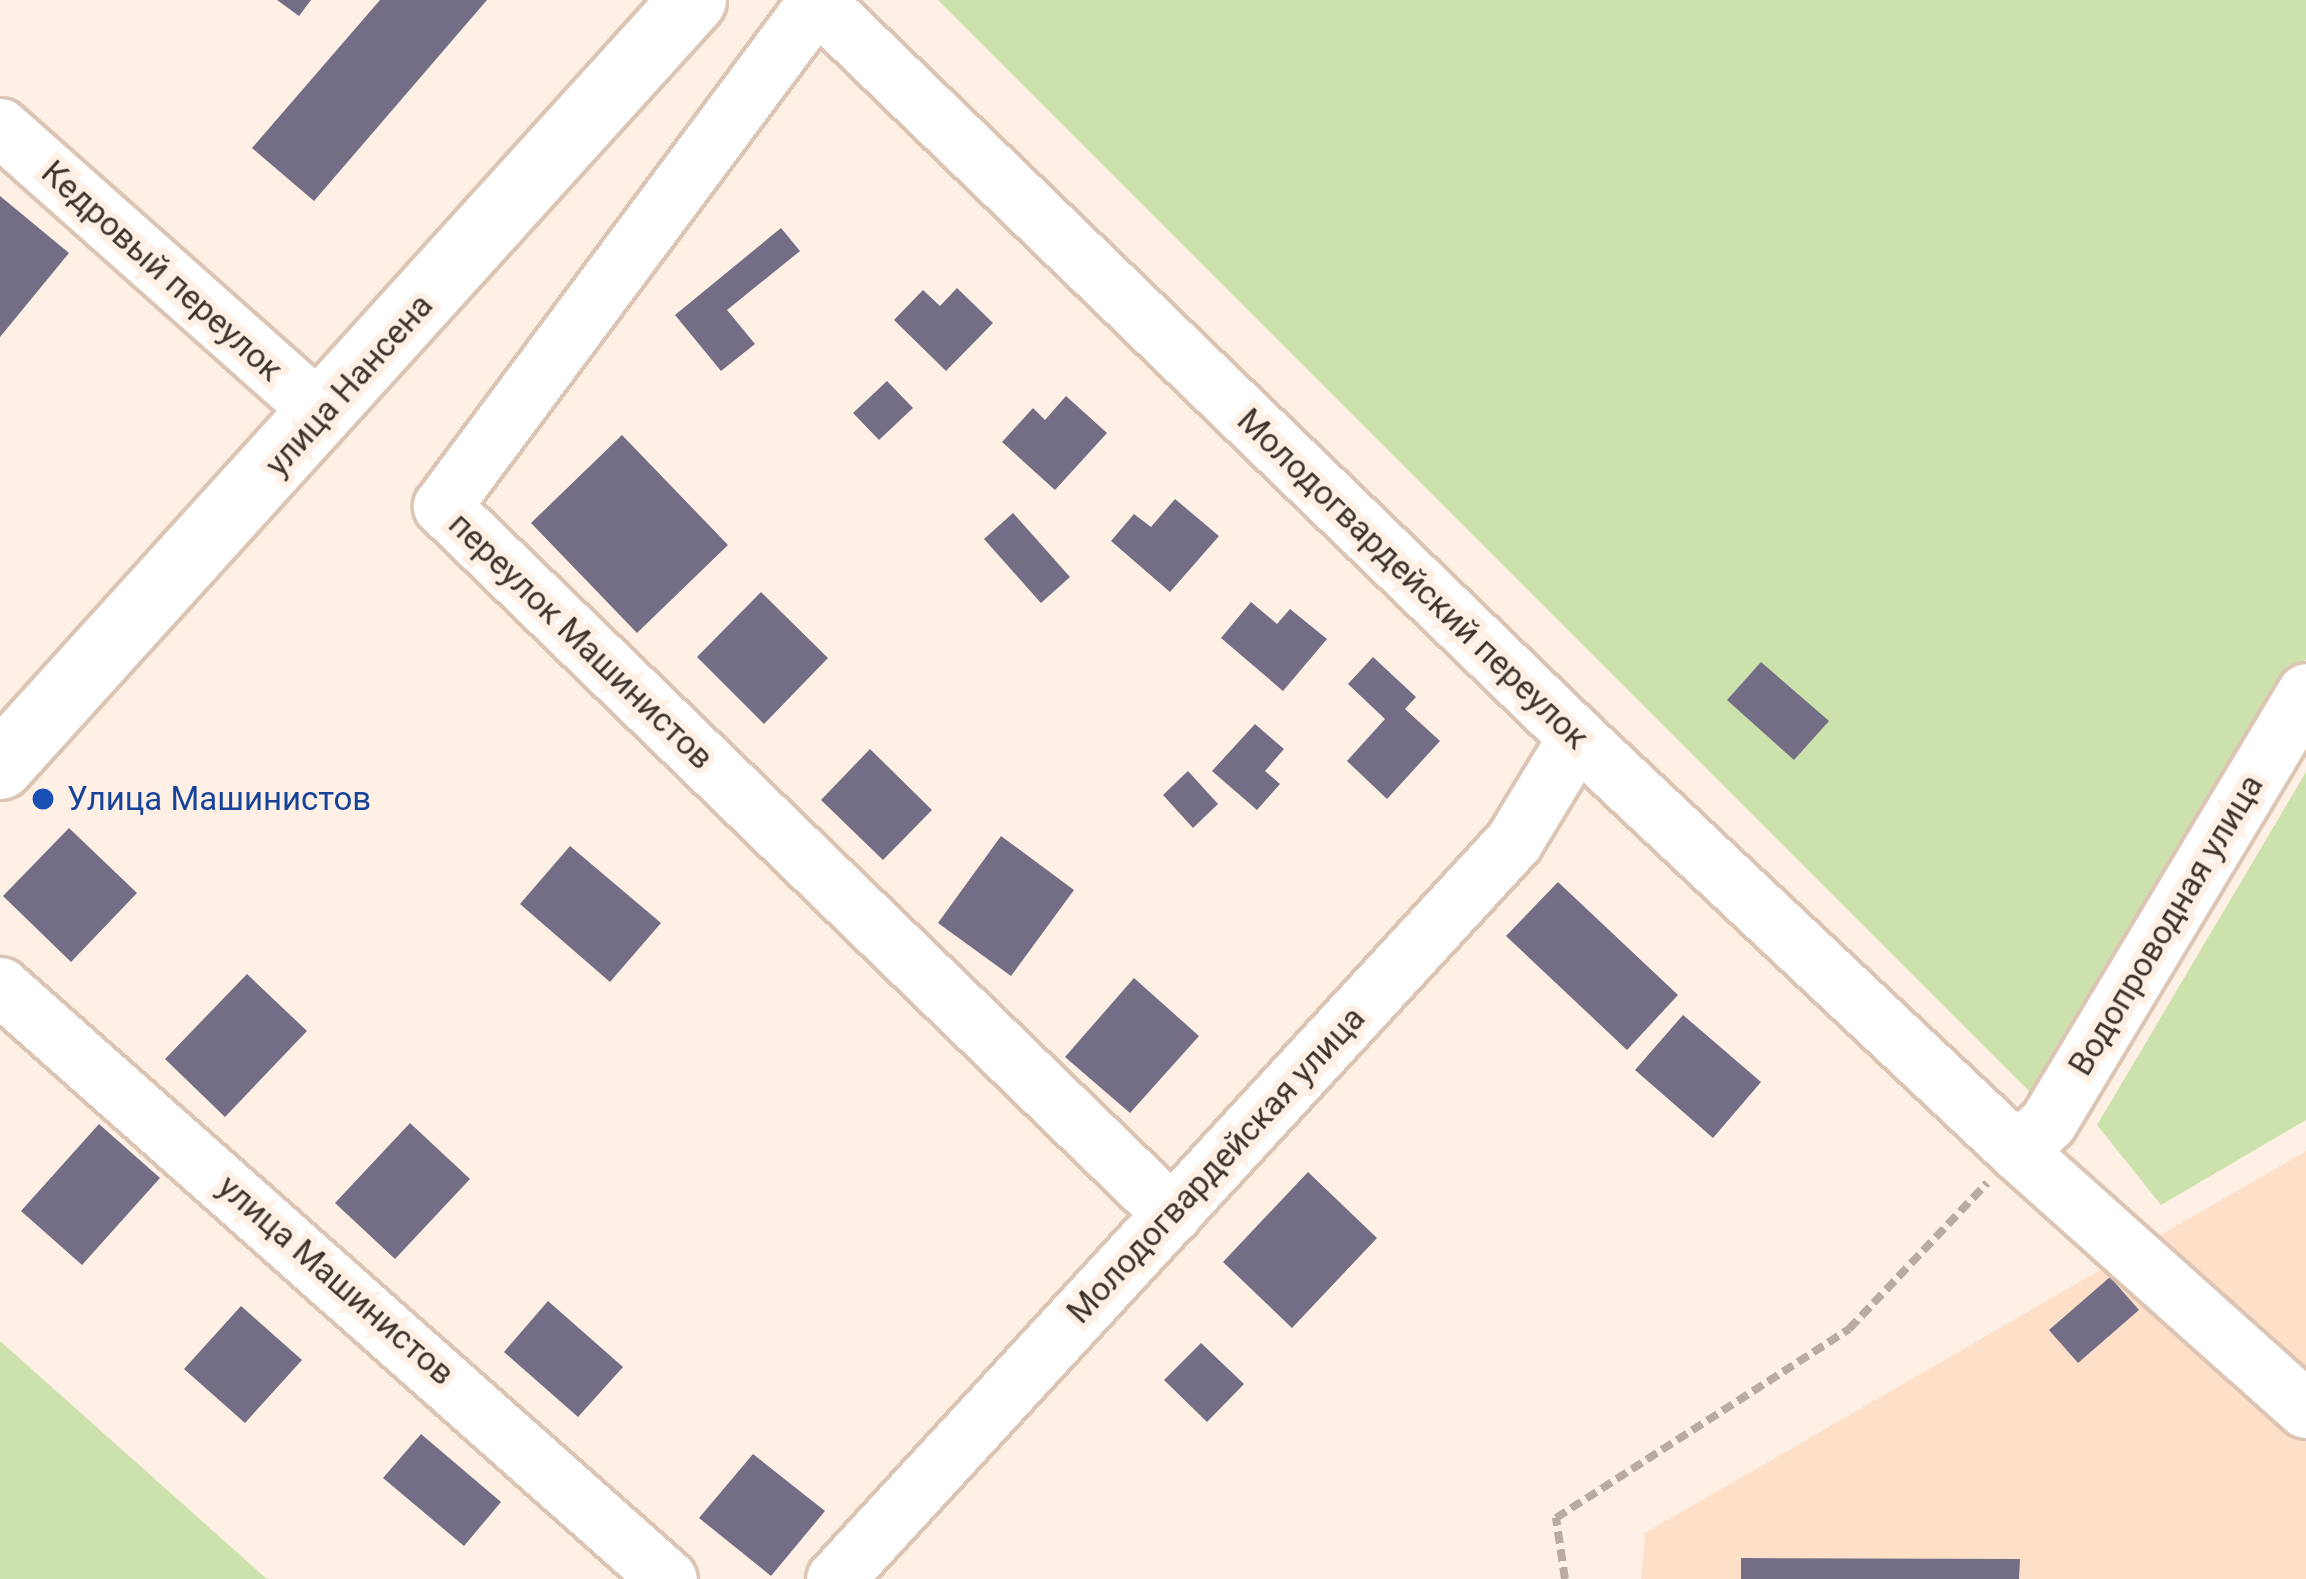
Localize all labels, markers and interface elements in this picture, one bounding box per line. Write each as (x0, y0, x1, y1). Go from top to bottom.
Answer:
street label: Кедровый переулок (33, 152, 291, 390)
street label: улица Нансена (257, 286, 441, 484)
street label: Молодогвардейский переулок (1229, 401, 1597, 757)
street label: переулок Машинистов (441, 505, 721, 777)
street label: Водопроводная улица (2061, 768, 2271, 1082)
place label: Улица Машинистов (67, 779, 371, 819)
marker: Улица Машинистов (30, 786, 56, 812)
street label: Молодогвардейская улица (1059, 999, 1373, 1331)
street label: улица Машинистов (210, 1167, 462, 1393)

